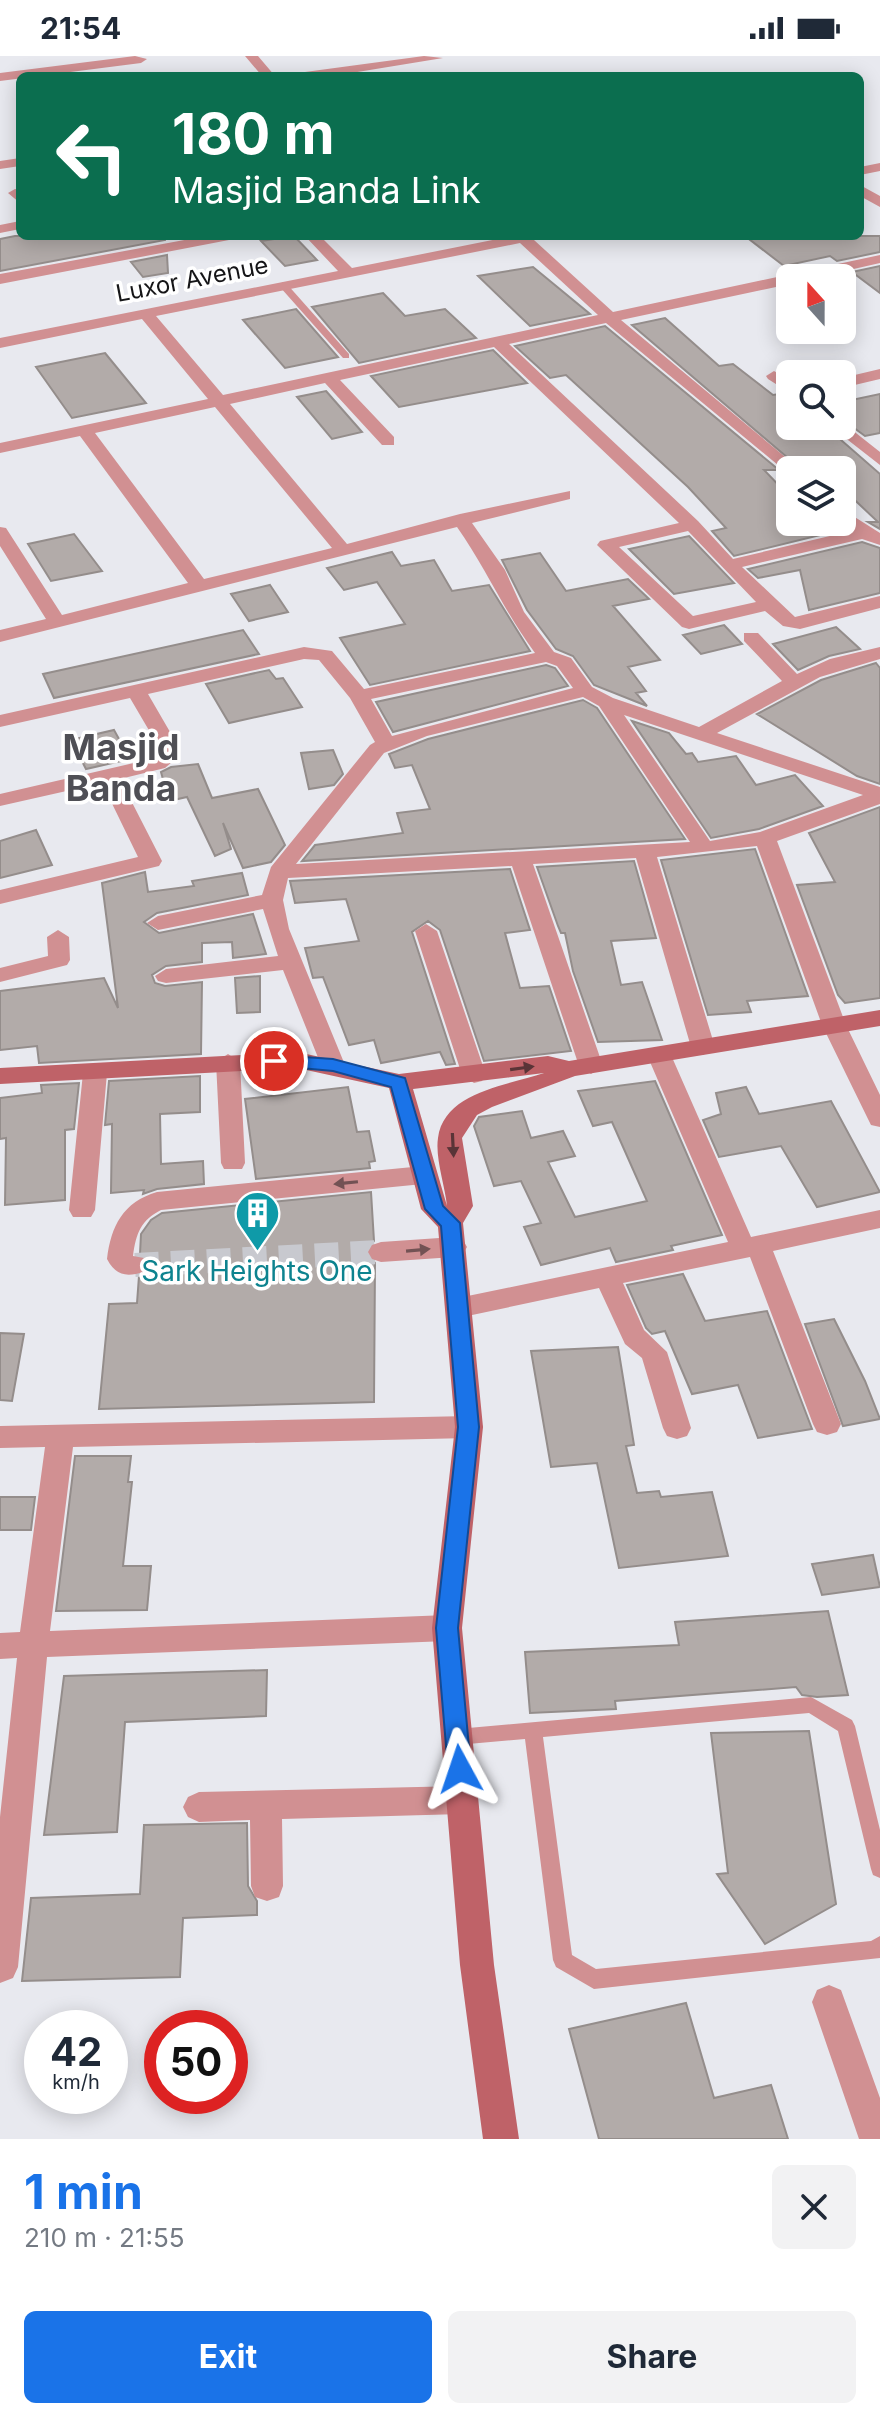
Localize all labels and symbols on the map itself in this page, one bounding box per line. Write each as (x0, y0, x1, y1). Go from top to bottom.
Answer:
street label: Luxor Avenue (113, 250, 271, 308)
north arrow (776, 264, 856, 344)
district label: Masjid Banda (63, 725, 179, 810)
pin (240, 1027, 308, 1095)
one-way arrow (510, 1061, 535, 1074)
one-way arrow (446, 1132, 459, 1158)
one-way arrow (333, 1177, 358, 1190)
building icon: Sark Heights One (233, 1190, 281, 1253)
one-way arrow (406, 1243, 431, 1256)
place label: Sark Heights One (141, 1254, 373, 1288)
position arrow (418, 1727, 502, 1811)
speed limit sign: 50 (144, 2010, 248, 2114)

